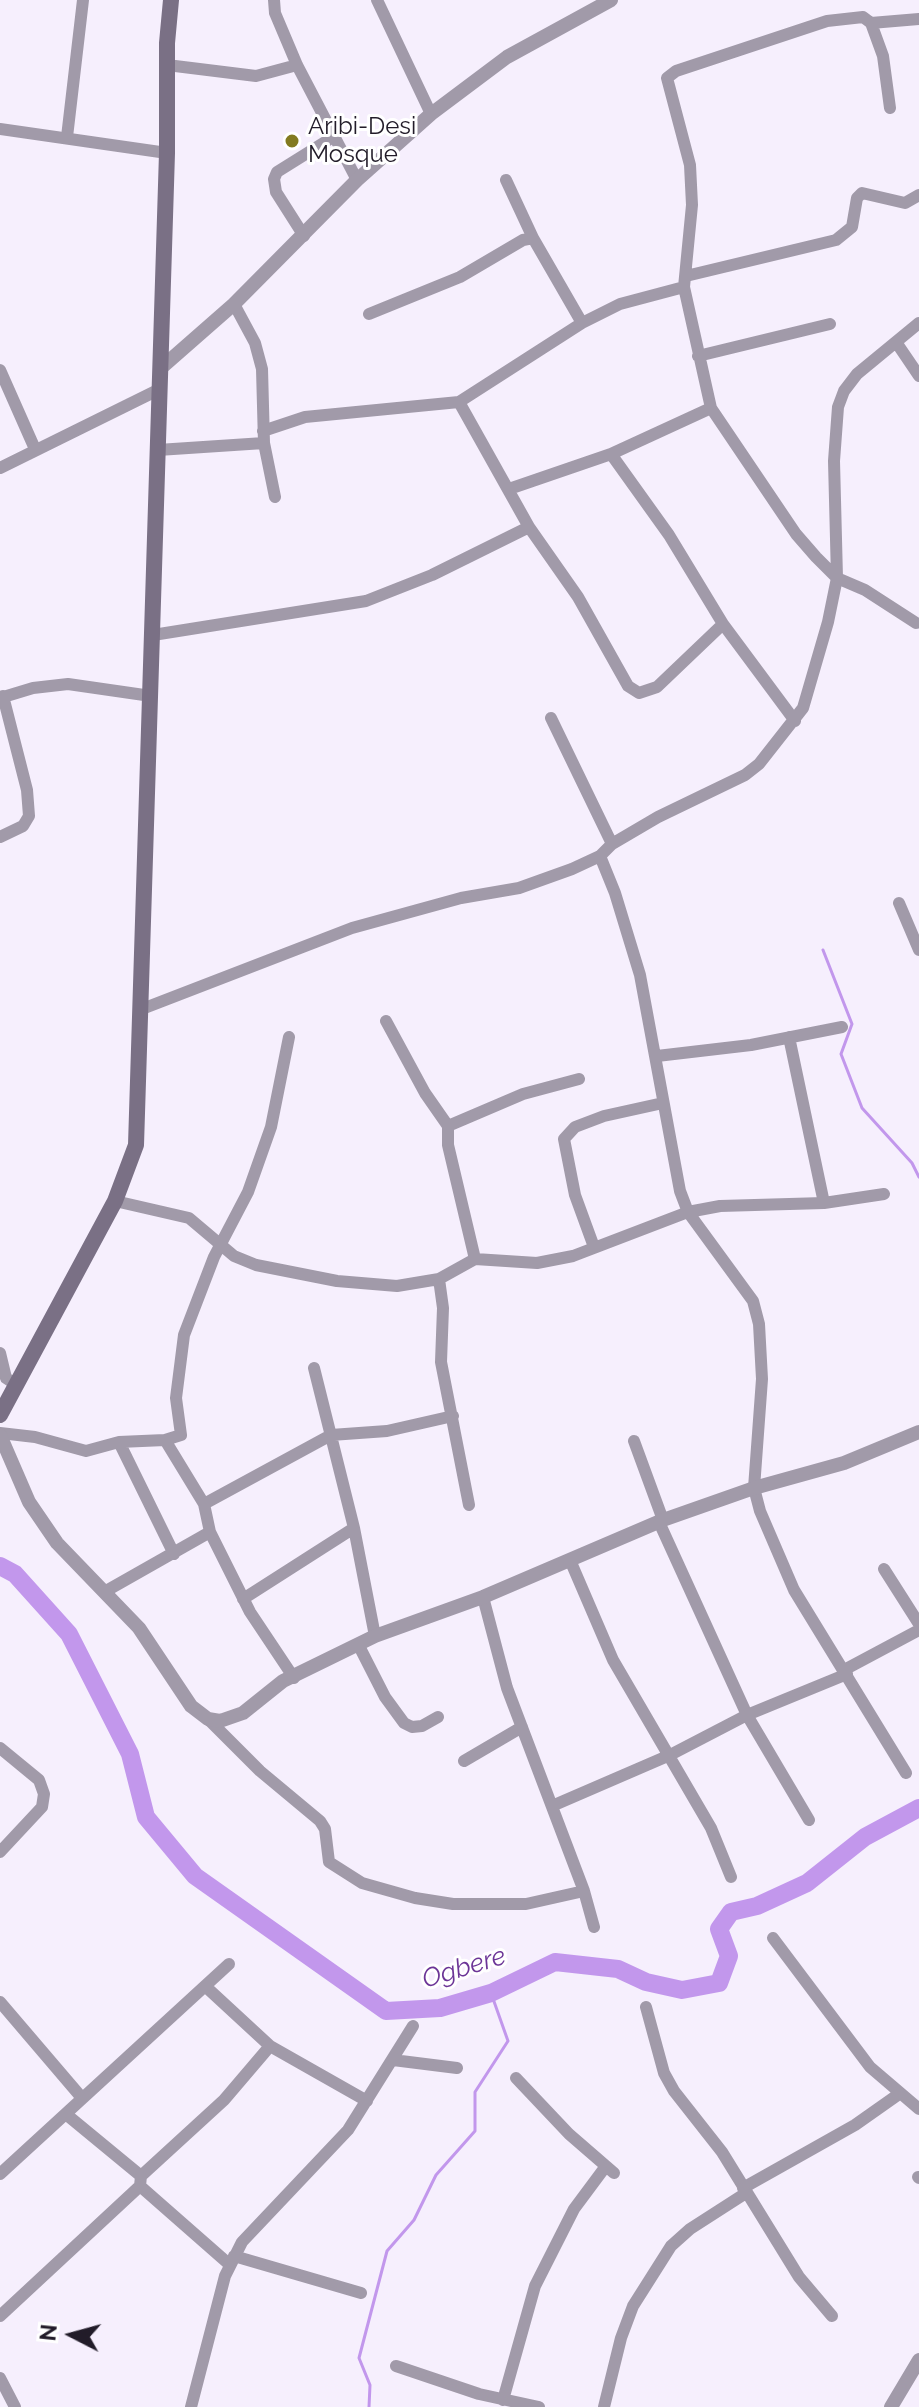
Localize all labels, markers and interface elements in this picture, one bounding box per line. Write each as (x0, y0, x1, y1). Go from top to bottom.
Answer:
place label: Aribi-Desi Mosque (308, 113, 416, 169)
marker: Aribi-Desi Mosque (283, 132, 301, 150)
water label: Ogbere (418, 1941, 510, 1995)
north arrow (32, 2295, 112, 2375)
text: N (34, 2323, 62, 2342)

